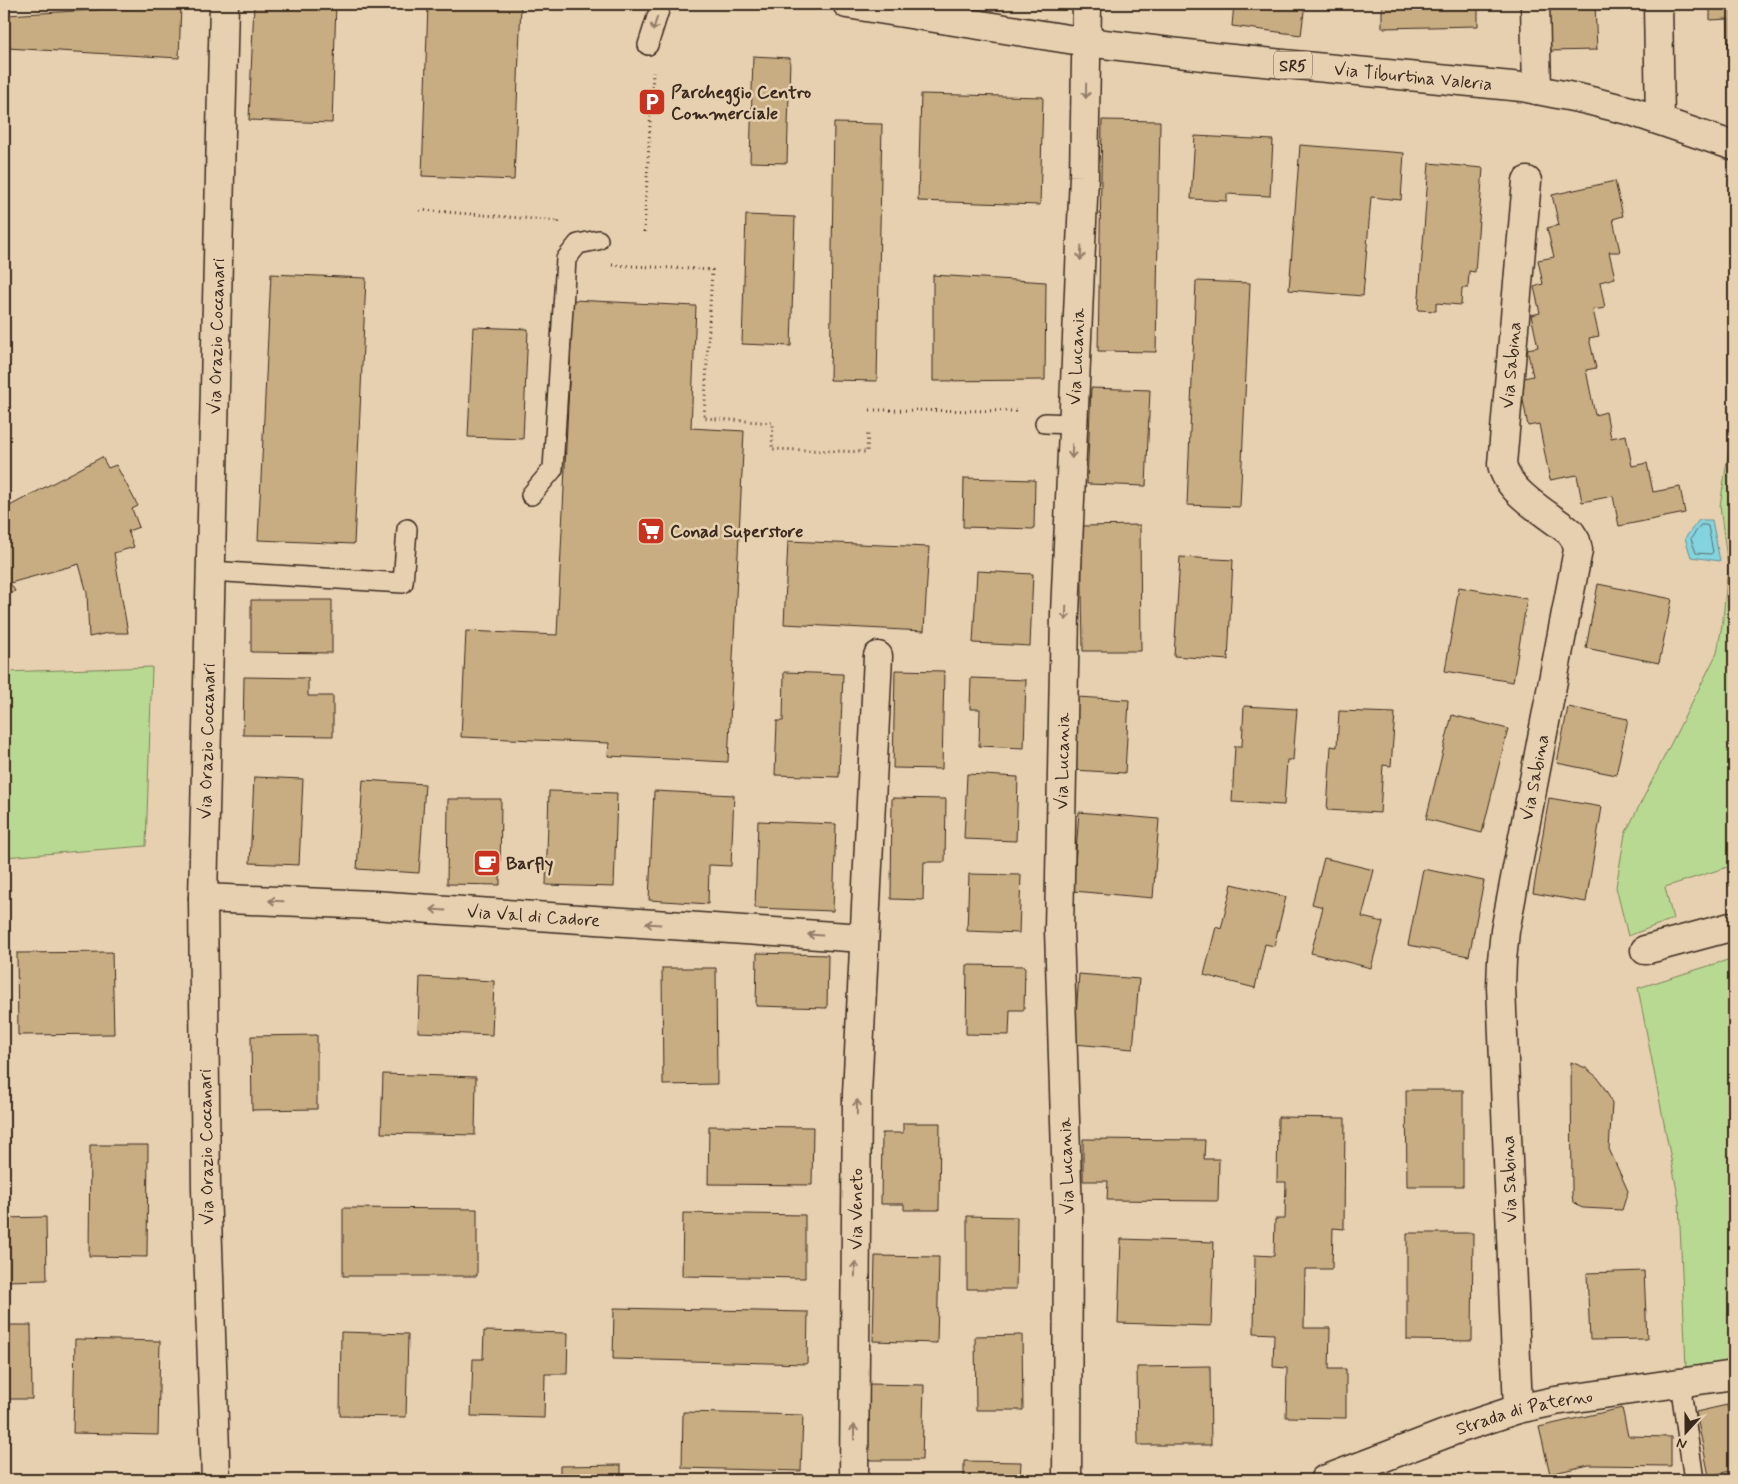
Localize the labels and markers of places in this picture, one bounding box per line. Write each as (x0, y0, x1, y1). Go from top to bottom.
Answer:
place label: Parcheggio Centro Commerciale (671, 81, 812, 126)
parking icon: Parcheggio Centro Commerciale (637, 87, 667, 117)
supermarket icon: Conad Superstore (636, 516, 666, 546)
place label: Conad Superstore (670, 520, 803, 544)
cafe icon: Barfly (472, 848, 502, 878)
place label: Barfly (506, 852, 553, 876)

